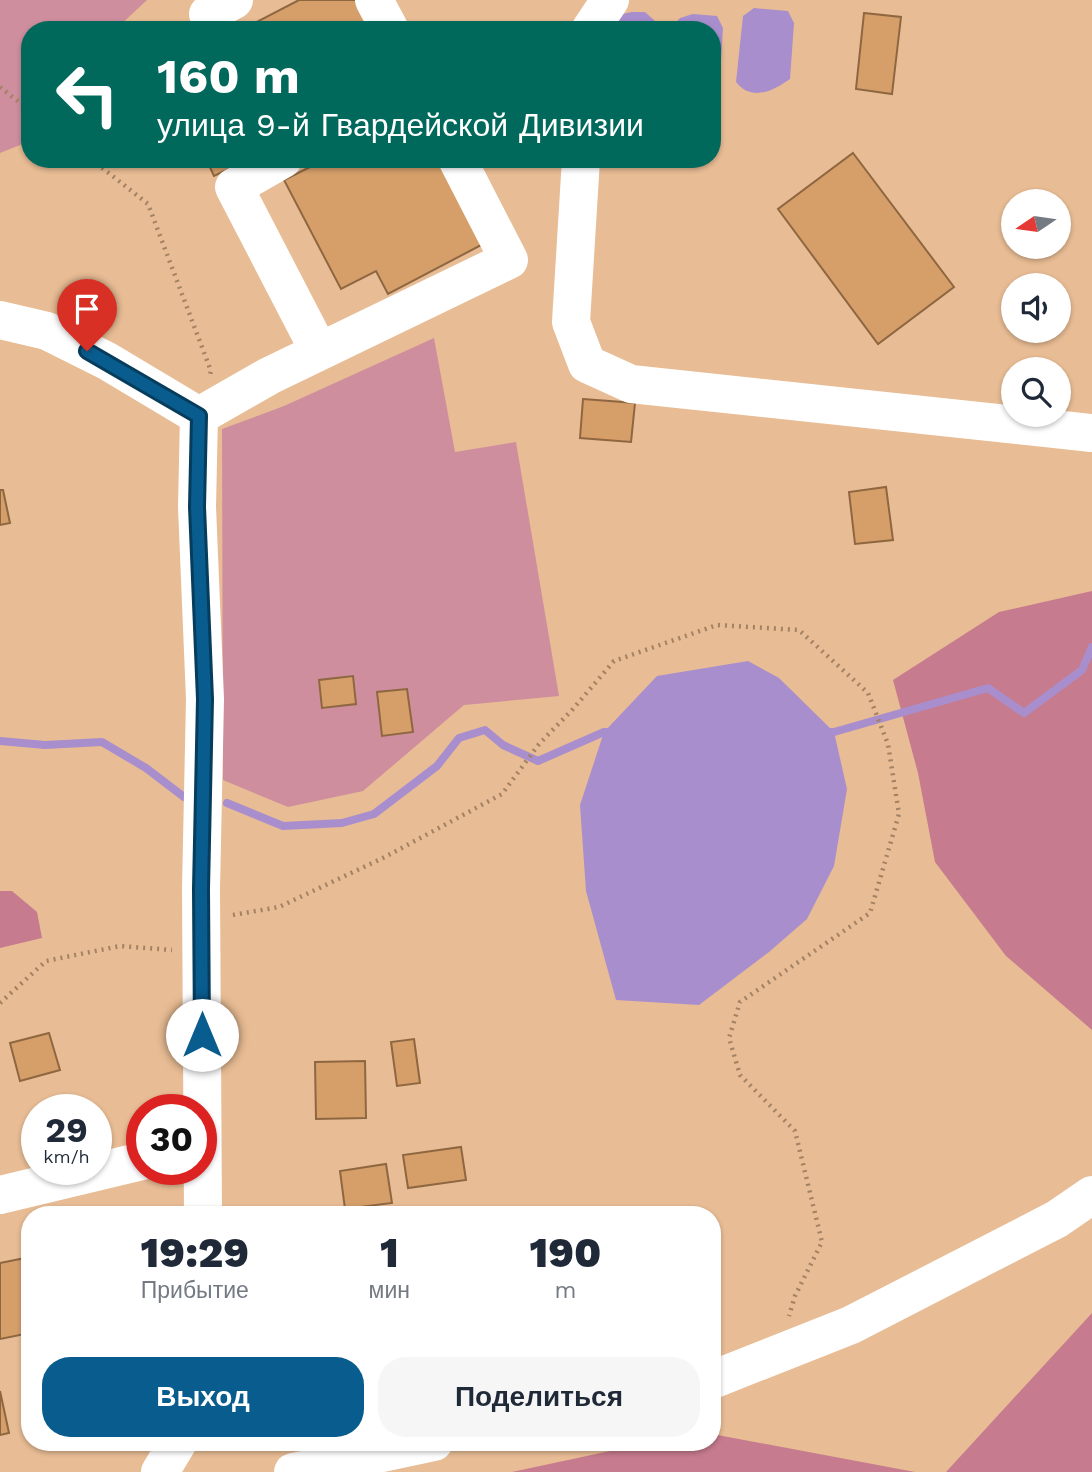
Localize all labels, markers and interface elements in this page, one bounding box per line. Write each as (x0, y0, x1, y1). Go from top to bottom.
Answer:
text: 160 m (157, 47, 300, 105)
icon: left (42, 49, 133, 140)
text: улица 9-й Гвардейской Дивизии (157, 106, 644, 144)
north arrow (1001, 189, 1071, 259)
map controls (1001, 189, 1071, 427)
button: sound (1001, 273, 1071, 343)
pin (57, 279, 117, 351)
icon: arrive (68, 290, 106, 328)
button: search (1001, 357, 1071, 427)
position arrow (165, 998, 239, 1072)
speed limit sign: 30 (126, 1094, 217, 1185)
text: 29 (45, 1109, 88, 1151)
text: km/h (43, 1146, 90, 1167)
text: 19:29 (141, 1228, 249, 1277)
text: 1 (380, 1228, 399, 1277)
text: 190 (529, 1228, 601, 1277)
text: Прибытие (141, 1277, 249, 1304)
text: мин (369, 1277, 410, 1304)
text: m (554, 1277, 576, 1304)
button: Выход (42, 1357, 364, 1437)
button: Поделиться (378, 1357, 700, 1437)

